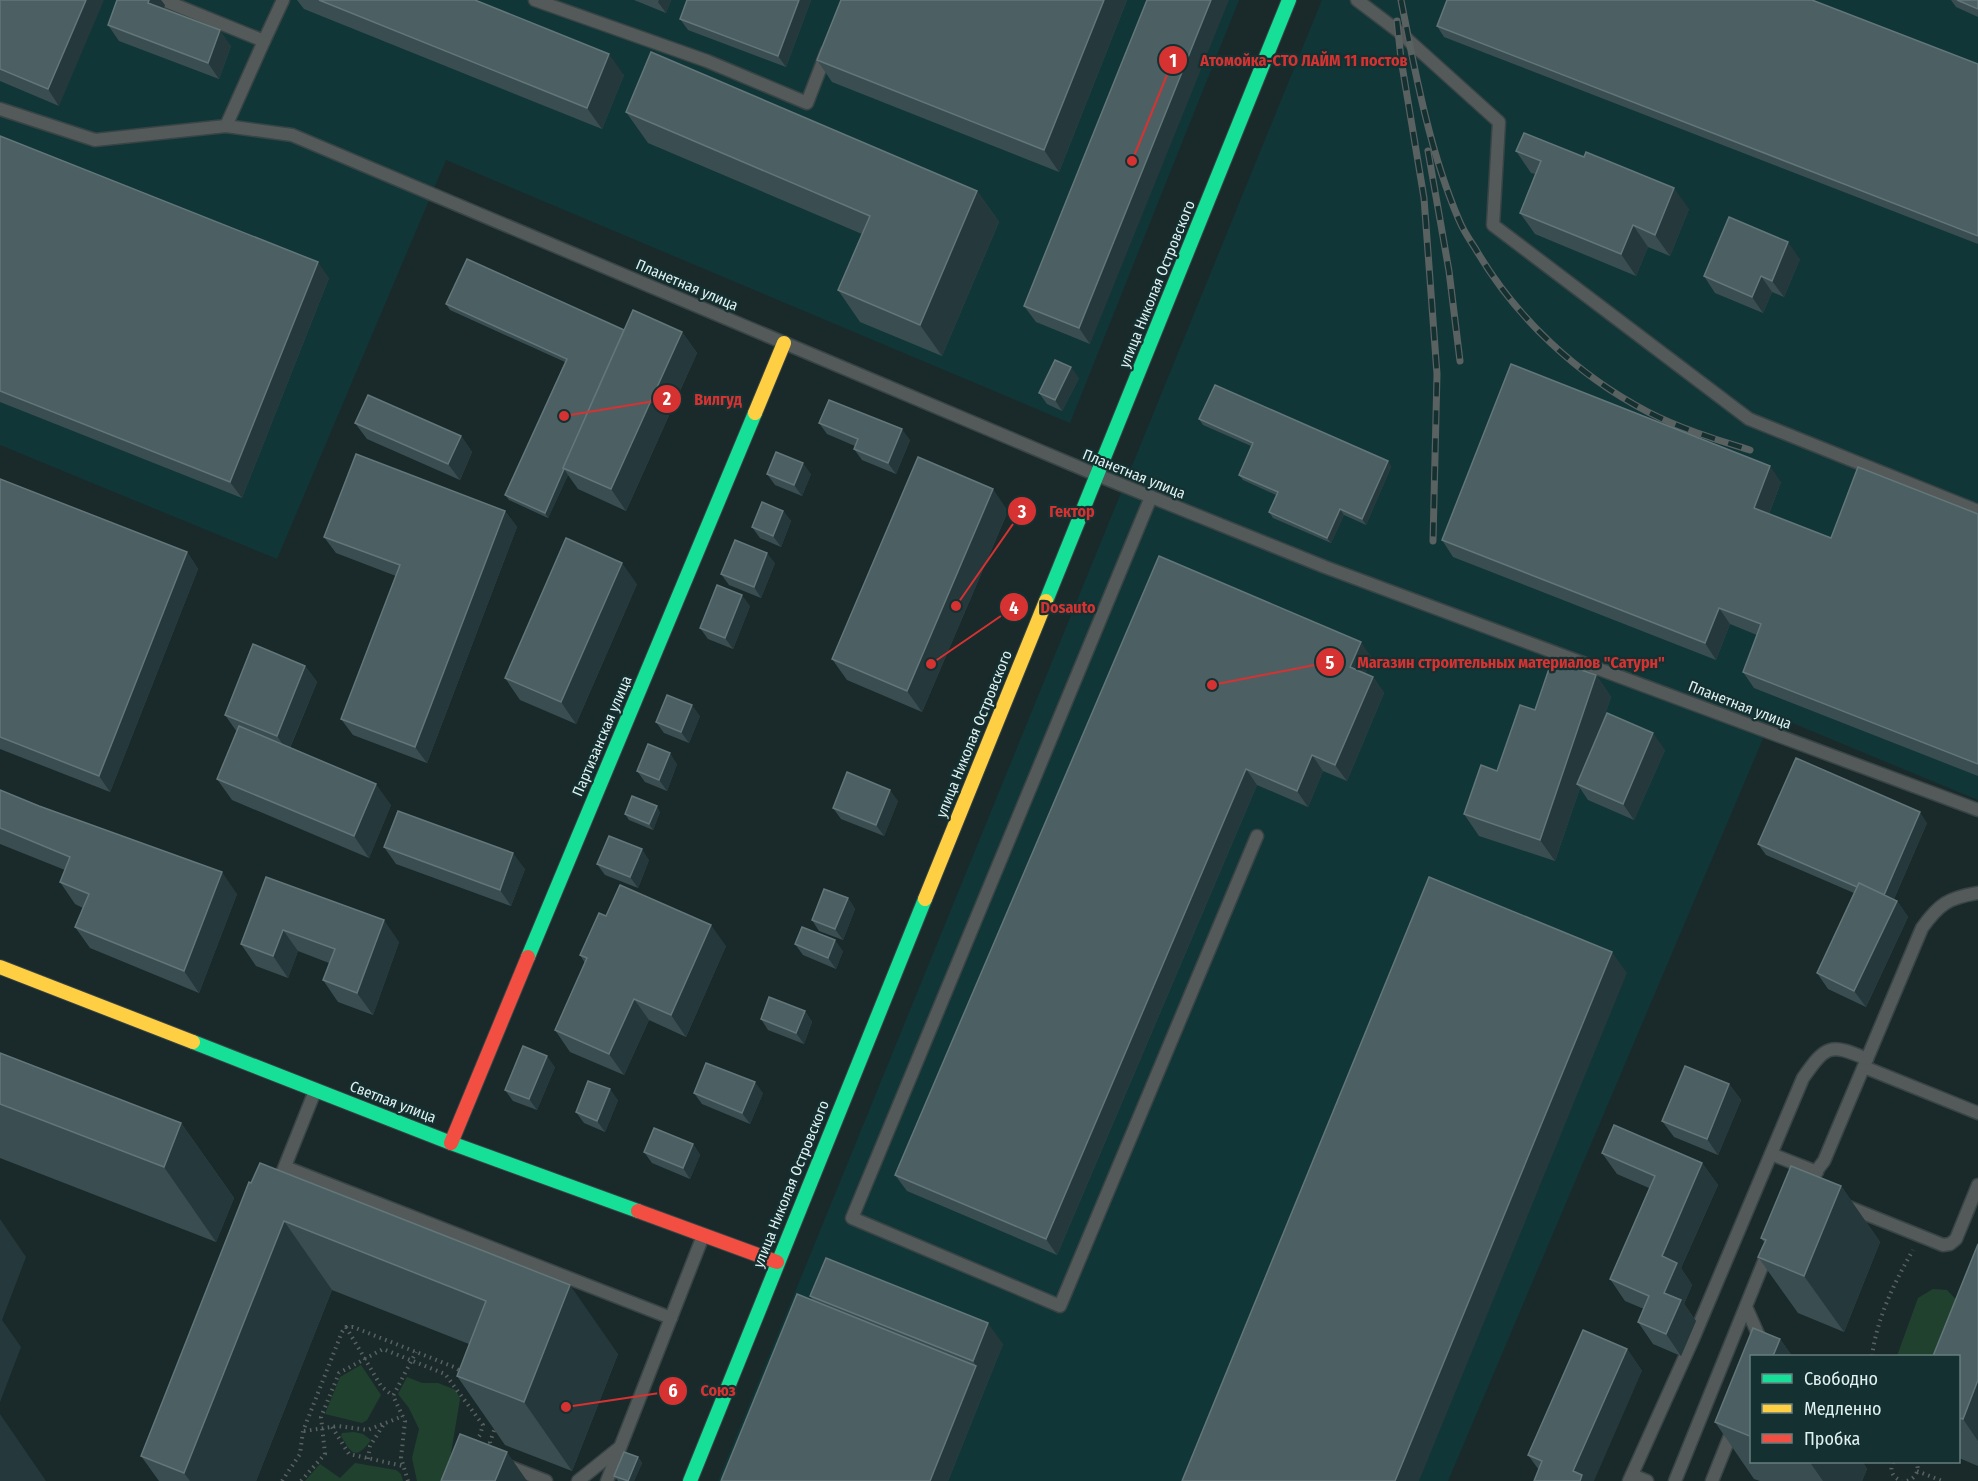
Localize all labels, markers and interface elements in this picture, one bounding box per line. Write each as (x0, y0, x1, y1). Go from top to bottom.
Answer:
callout: Атомойка-СТО ЛАЙМ 11 постов (1158, 43, 1419, 77)
text: 1 (1169, 50, 1177, 72)
text: Атомойка-СТО ЛАЙМ 11 постов (1199, 51, 1408, 70)
street label: улица Николая Островского (1115, 198, 1199, 370)
street label: Планетная улица (633, 255, 741, 315)
callout: Вилгуд (652, 382, 754, 416)
text: 2 (662, 388, 671, 410)
text: Вилгуд (694, 390, 742, 409)
street label: Планетная улица (1080, 445, 1188, 503)
callout: Гектор (1007, 494, 1107, 528)
text: 3 (1017, 501, 1027, 523)
text: Гектор (1049, 502, 1095, 521)
callout: Dosauto (999, 590, 1108, 624)
text: 4 (1009, 597, 1019, 619)
text: Dosauto (1040, 598, 1096, 617)
callout: Магазин строительных материалов "Сатурн" (1315, 645, 1676, 679)
street label: улица Николая Островского (932, 648, 1016, 820)
text: 5 (1326, 652, 1335, 674)
text: Магазин строительных материалов "Сатурн" (1357, 653, 1665, 672)
street label: Партизанская улица (568, 673, 636, 799)
street label: Планетная улица (1686, 677, 1794, 733)
street label: Светлая улица (347, 1077, 439, 1127)
street label: улица Николая Островского (749, 1098, 833, 1270)
legend (1750, 1355, 1960, 1463)
text: Свободно (1804, 1368, 1878, 1390)
callout: Союз (658, 1374, 748, 1408)
text: 6 (668, 1380, 678, 1402)
text: Союз (700, 1381, 736, 1400)
text: Медленно (1804, 1398, 1882, 1420)
text: Пробка (1804, 1428, 1860, 1450)

